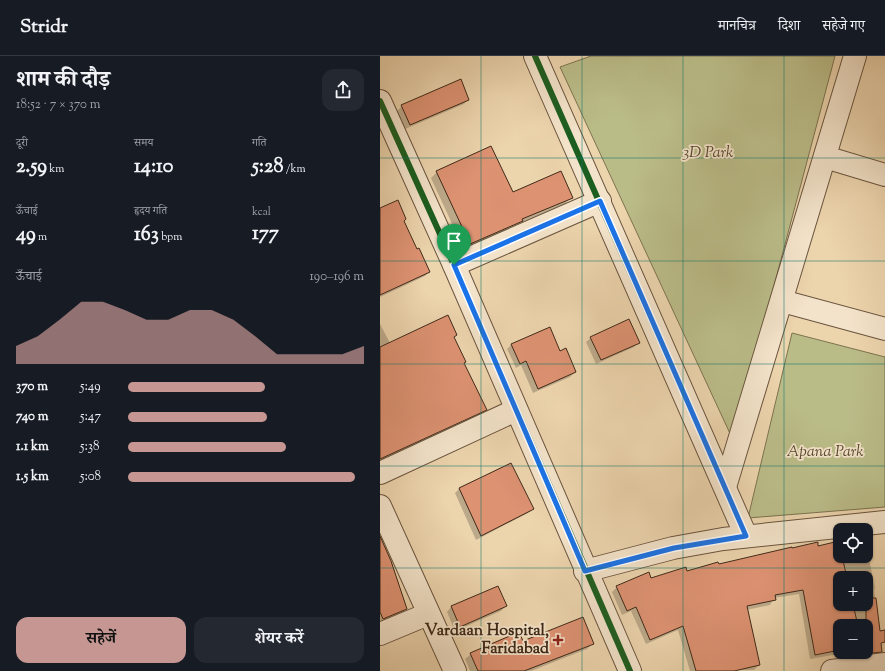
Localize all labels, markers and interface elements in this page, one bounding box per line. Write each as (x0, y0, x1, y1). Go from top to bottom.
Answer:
text: Stridr (20, 14, 68, 41)
text: मानचित्र (718, 17, 756, 37)
text: दिशा (778, 17, 800, 37)
text: सहेजे गए (822, 17, 865, 37)
text: शाम की दौड़ (16, 65, 110, 97)
button: share (322, 69, 364, 111)
text: 18:52 · 7 × 370 m (16, 96, 100, 114)
text: दूरी (16, 135, 28, 151)
text: समय (134, 135, 153, 151)
text: गति (252, 135, 266, 151)
park label: 3D Park (682, 142, 733, 165)
text: 2.59 (16, 153, 47, 182)
text: 14:10 (134, 153, 173, 182)
text: 5:28 (252, 153, 283, 182)
text: km (47, 161, 64, 177)
text: /km (283, 161, 306, 177)
text: ऊँचाई (16, 203, 38, 219)
text: हृदय गति (134, 203, 167, 219)
text: kcal (252, 204, 271, 220)
text: 177 (252, 220, 279, 249)
text: 49 (16, 221, 36, 250)
text: 163 (134, 221, 159, 250)
pin (437, 224, 471, 265)
text: m (36, 229, 47, 245)
text: bpm (159, 229, 182, 245)
icon: arrive (443, 230, 465, 252)
text: ऊँचाई (16, 268, 42, 286)
text: 190–196 m (310, 268, 364, 286)
text: 370 m (16, 378, 48, 396)
text: 5:49 (80, 378, 101, 396)
text: 740 m (16, 408, 48, 426)
text: 5:47 (80, 408, 101, 426)
text: 1.1 km (16, 438, 49, 456)
text: 5:38 (80, 438, 100, 456)
park label: Apana Park (787, 441, 863, 464)
text: 1.5 km (16, 468, 49, 486)
text: 5:08 (80, 468, 101, 486)
map controls (833, 523, 873, 659)
button: locate (833, 523, 873, 563)
button: + (833, 571, 873, 611)
button: सहेजें (16, 617, 186, 663)
button: शेयर करें (194, 617, 364, 663)
button: − (833, 619, 873, 659)
place label: Vardaan Hospital, Faridabad (425, 620, 550, 661)
marker: Vardaan Hospital, Faridabad (552, 634, 564, 646)

